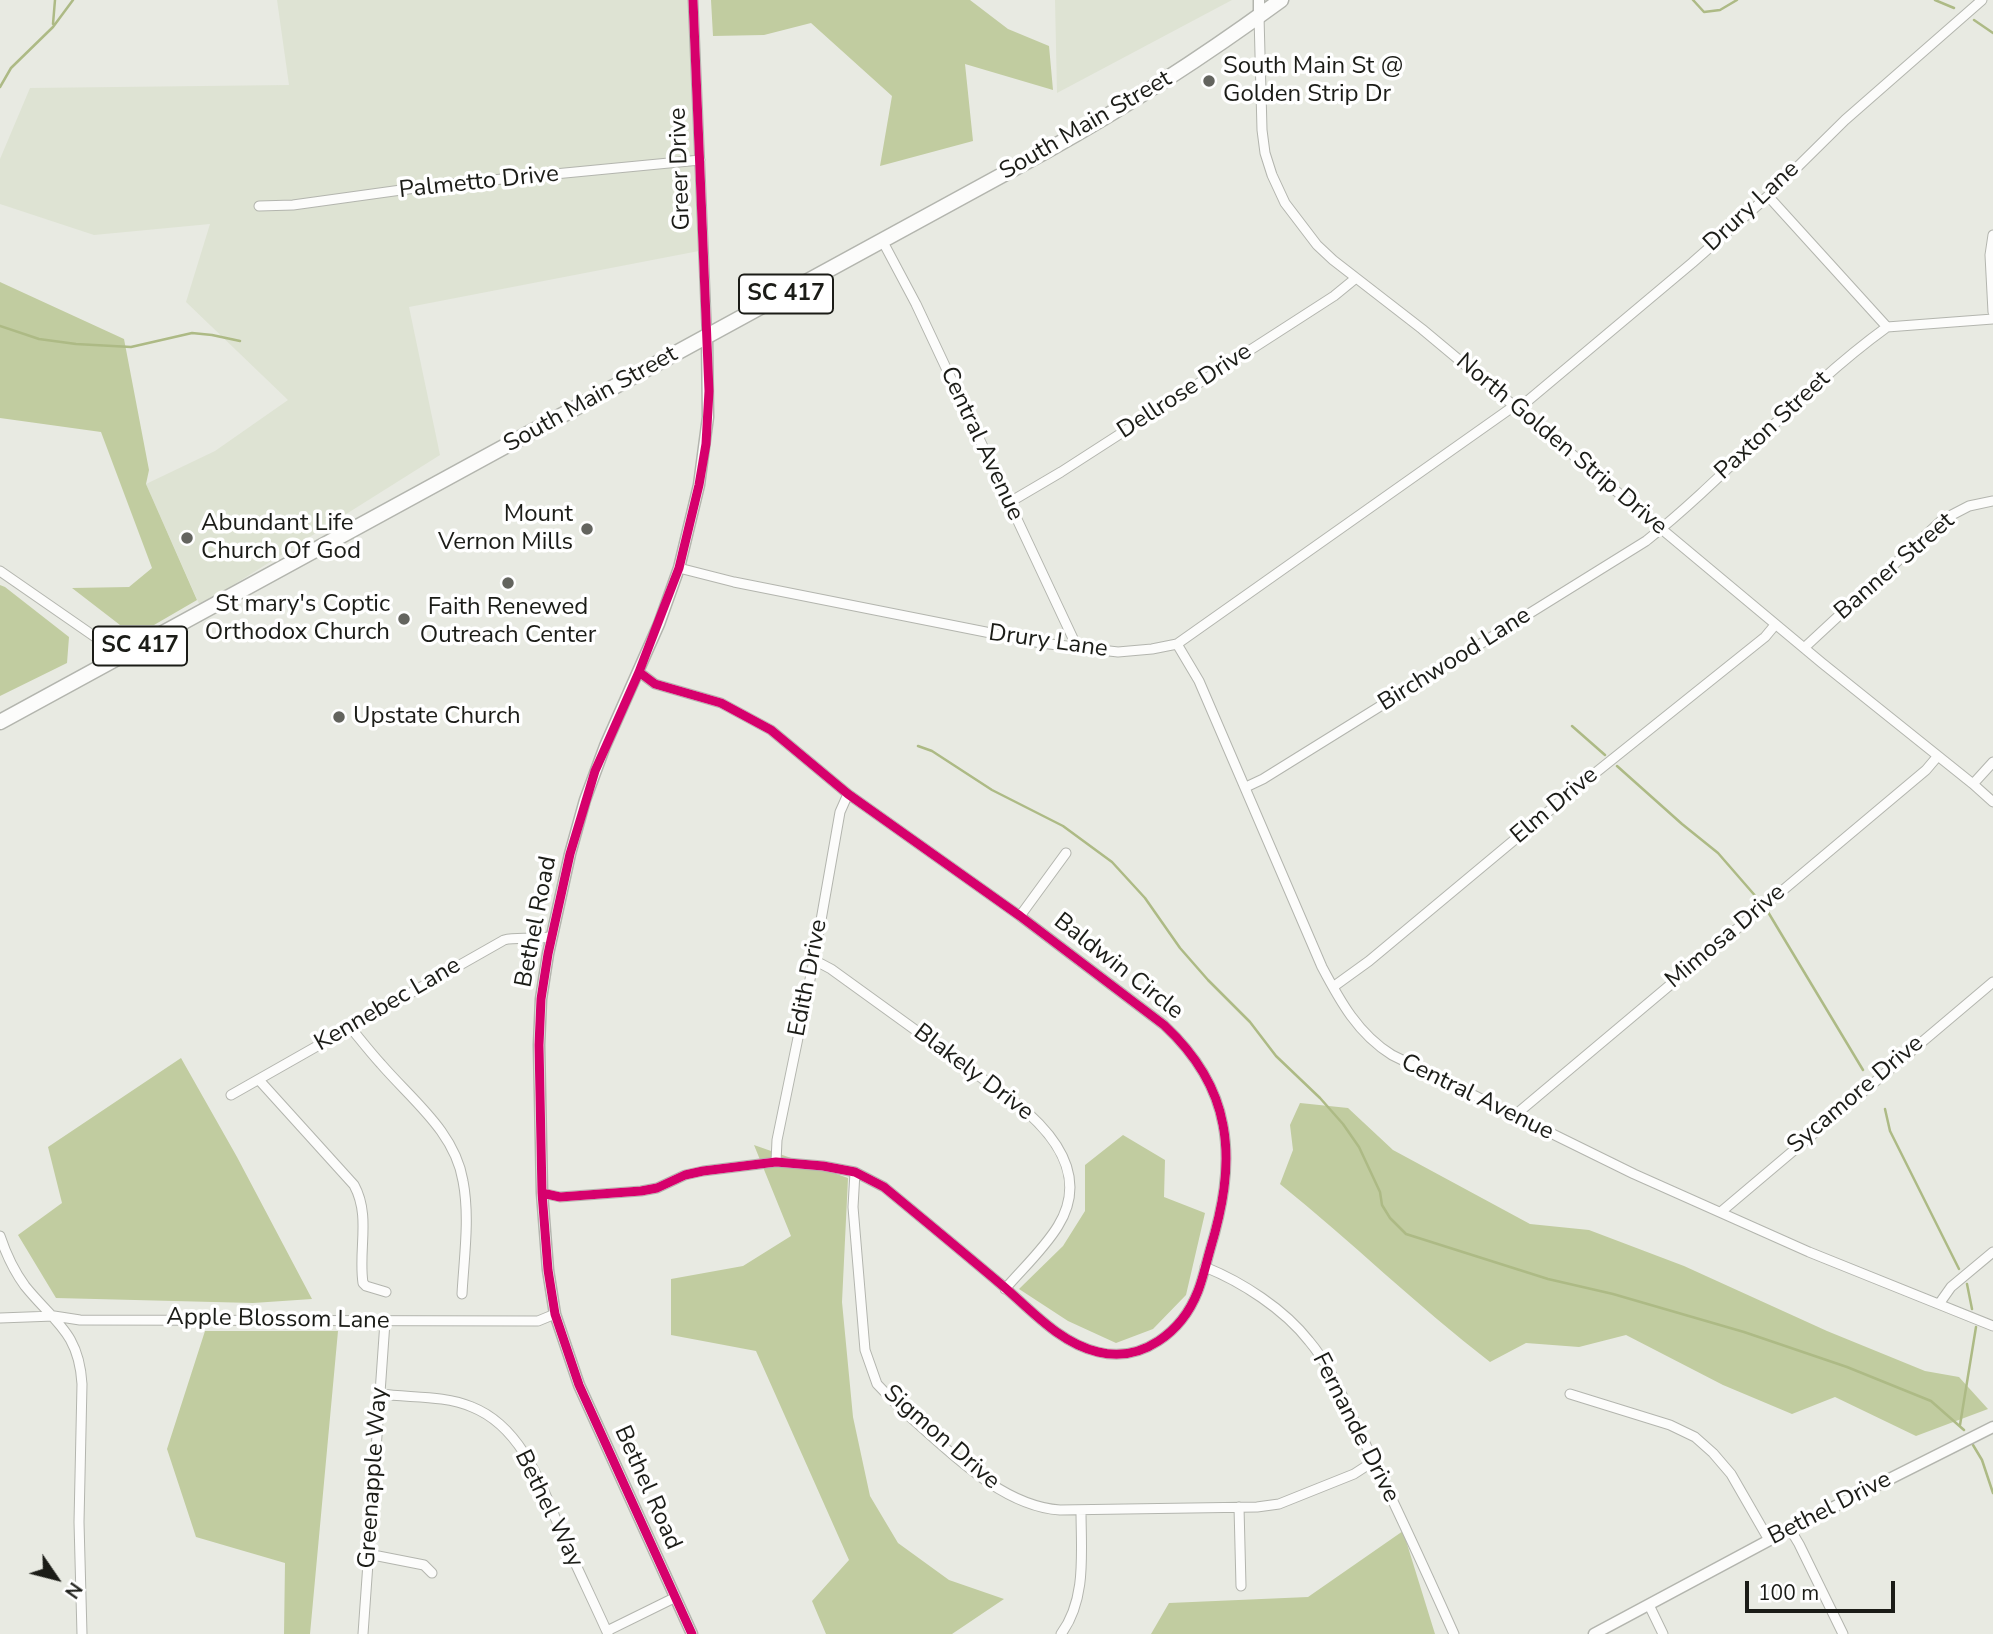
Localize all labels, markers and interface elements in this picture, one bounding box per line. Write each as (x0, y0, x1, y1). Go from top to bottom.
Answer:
place label: South Main St @ Golden Strip Dr (1223, 53, 1403, 109)
street label: South Main Street (995, 65, 1177, 187)
marker: South Main St @ Golden Strip Dr (1201, 73, 1217, 89)
street label: Greer Drive (664, 107, 698, 231)
street label: Drury Lane (1698, 156, 1806, 258)
street label: Palmetto Drive (398, 160, 560, 206)
road number: SC 417 (739, 274, 833, 314)
street label: Dellrose Drive (1113, 338, 1257, 446)
street label: South Main Street (499, 340, 683, 460)
street label: North Golden Strip Drive (1449, 348, 1673, 542)
street label: Central Avenue (933, 363, 1029, 525)
street label: Paxton Street (1709, 365, 1837, 487)
place label: Mount Vernon Mills (438, 501, 573, 557)
street label: Banner Street (1829, 507, 1961, 627)
place label: Abundant Life Church Of God (201, 510, 361, 566)
marker: Mount Vernon Mills (579, 521, 595, 537)
marker: Abundant Life Church Of God (179, 530, 195, 546)
marker: Faith Renewed Outreach Center (500, 575, 516, 591)
place label: St mary's Coptic Orthodox Church (205, 591, 390, 647)
place label: Faith Renewed Outreach Center (420, 594, 596, 650)
street label: Birchwood Lane (1374, 602, 1536, 718)
marker: St mary's Coptic Orthodox Church (396, 611, 412, 627)
street label: Drury Lane (987, 619, 1109, 665)
road number: SC 417 (93, 626, 187, 666)
place label: Upstate Church (353, 703, 521, 731)
marker: Upstate Church (331, 709, 347, 725)
street label: Elm Drive (1506, 761, 1604, 851)
street label: Bethel Road (510, 854, 564, 990)
street label: Mimosa Drive (1660, 879, 1792, 995)
street label: Baldwin Circle (1047, 907, 1189, 1027)
street label: Edith Drive (784, 917, 834, 1039)
street label: Kennebec Lane (310, 952, 466, 1058)
street label: Blakely Drive (907, 1019, 1039, 1127)
street label: Sycamore Drive (1782, 1030, 1930, 1160)
street label: Central Avenue (1396, 1049, 1558, 1147)
street label: Apple Blossom Lane (166, 1304, 390, 1336)
street label: Fernande Drive (1305, 1348, 1405, 1508)
street label: Sigmon Drive (877, 1380, 1005, 1496)
street label: Greenapple Way (353, 1386, 395, 1570)
street label: Bethel Road (607, 1421, 687, 1555)
street label: Bethel Way (507, 1446, 589, 1572)
street label: Bethel Drive (1764, 1466, 1896, 1552)
north arrow (21, 1543, 91, 1613)
scale bar (1748, 1568, 1898, 1612)
text: N (58, 1577, 88, 1603)
text: 100 m (1758, 1579, 1819, 1607)

